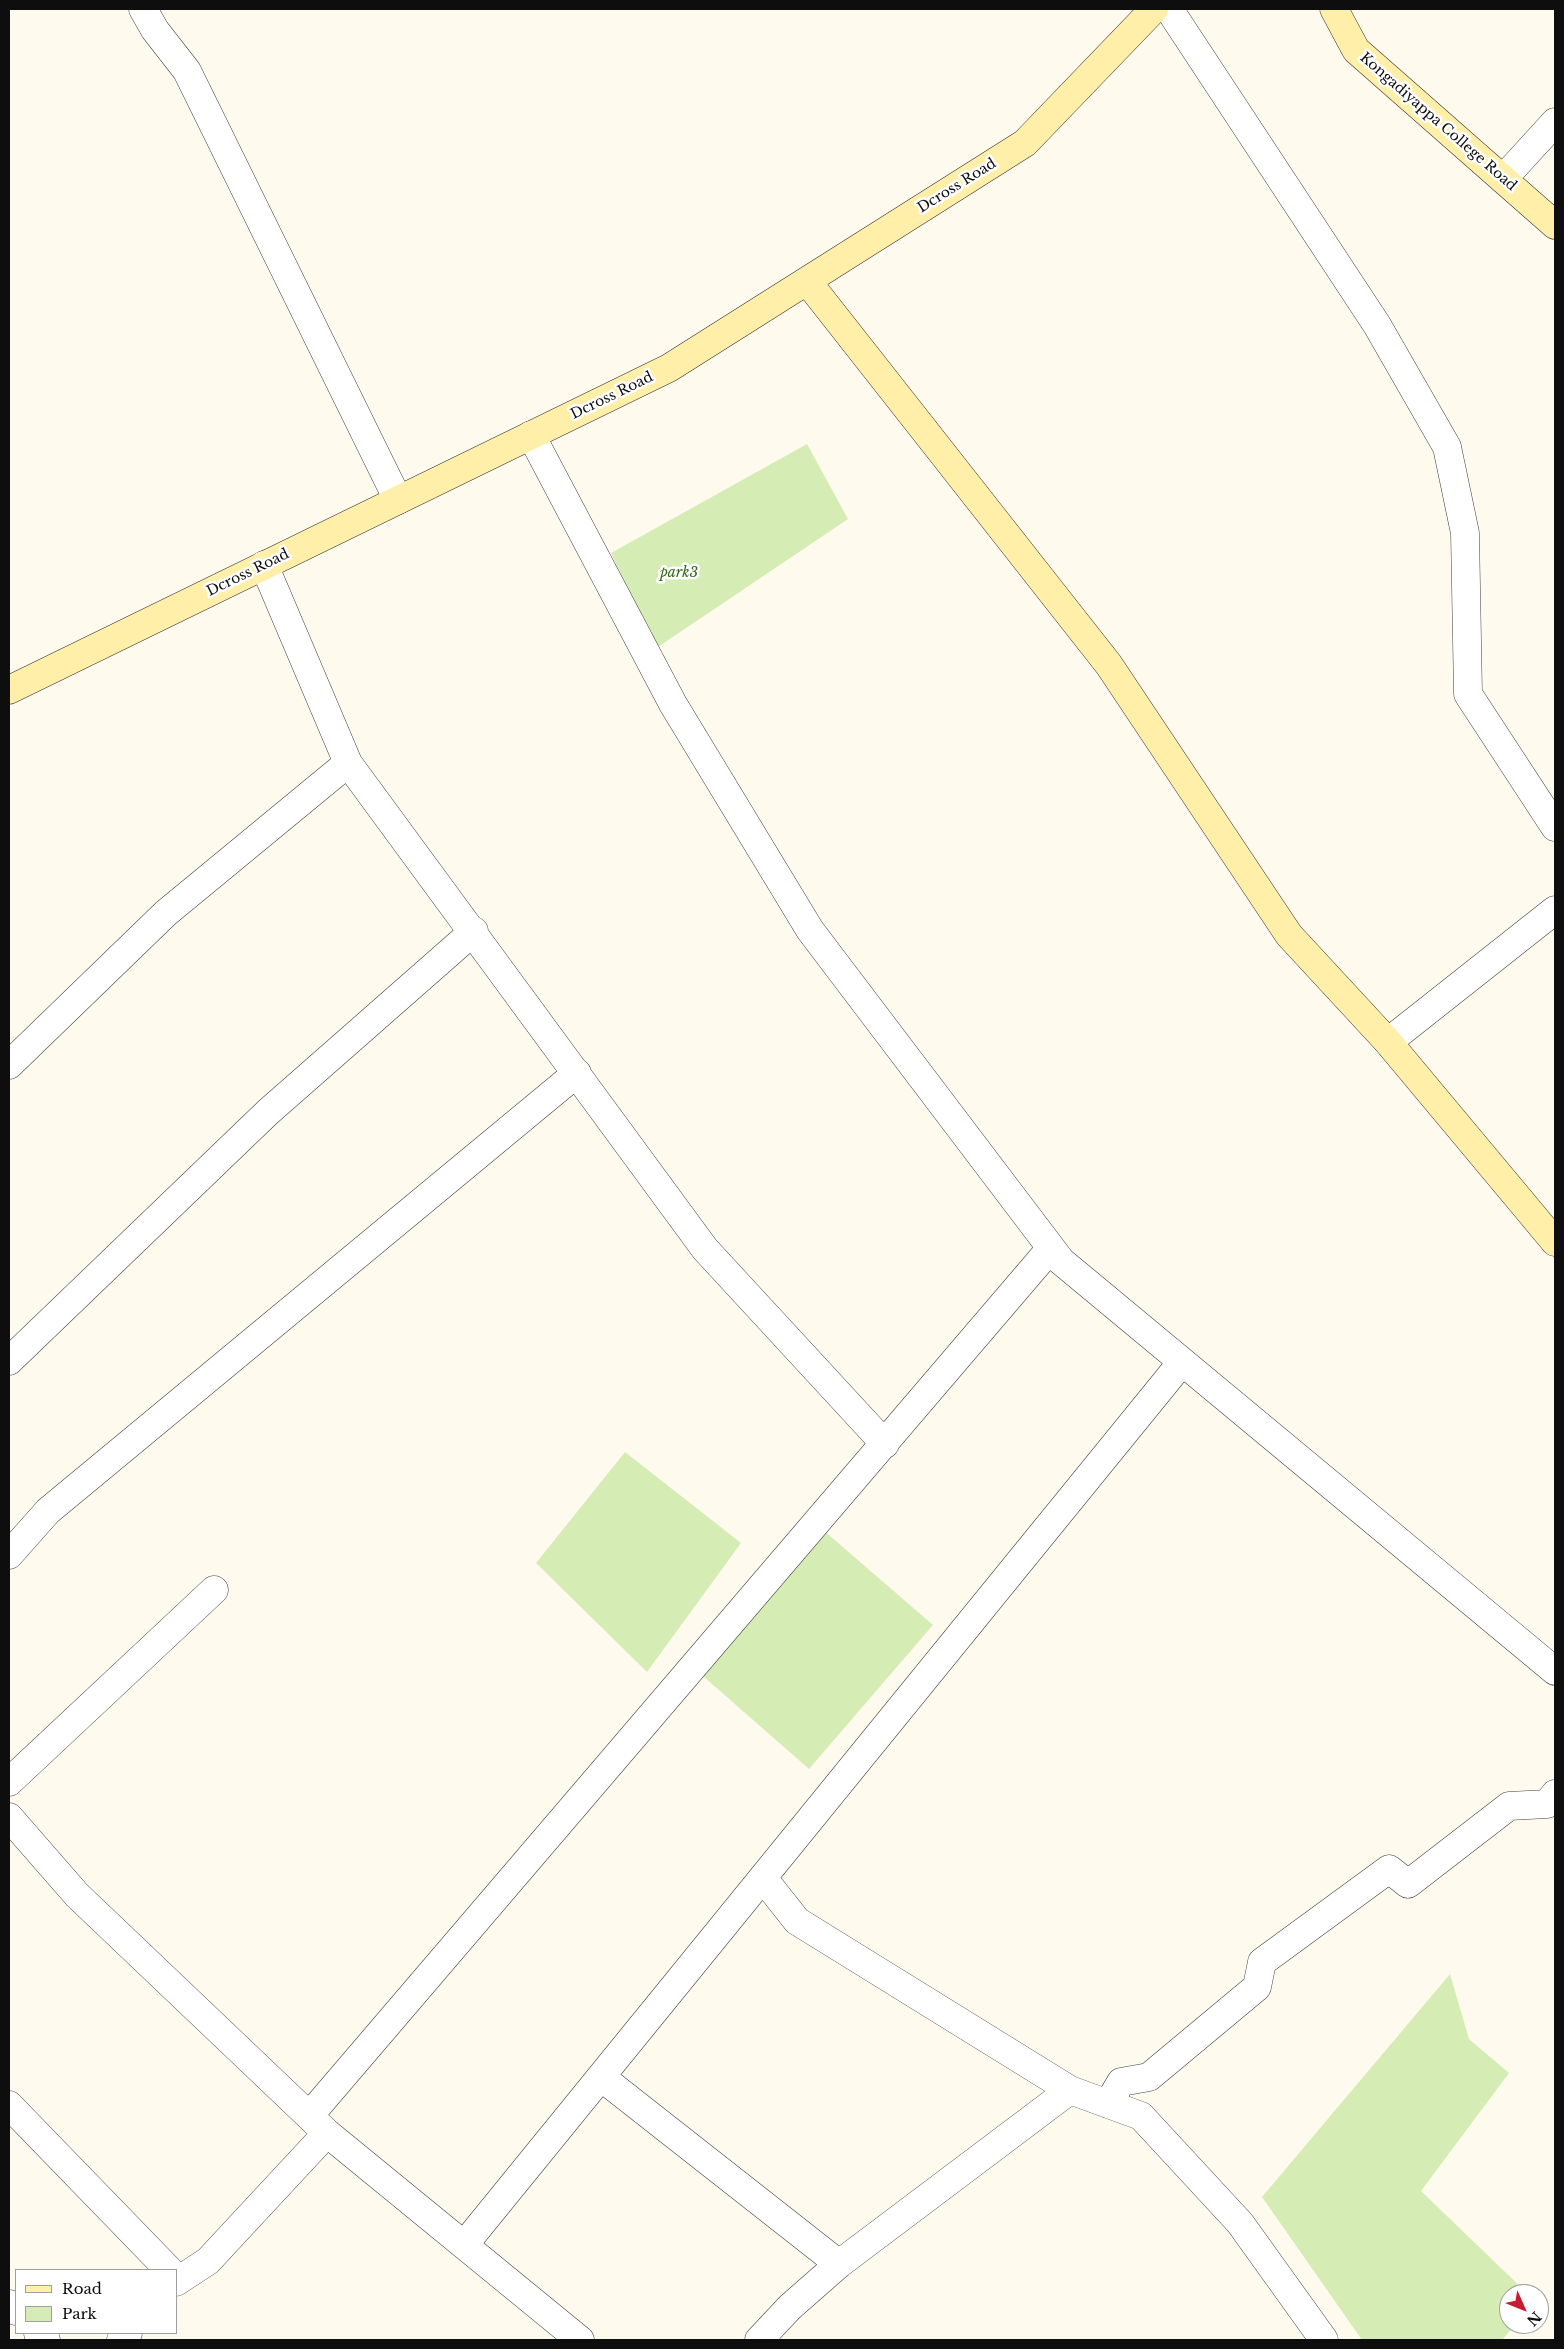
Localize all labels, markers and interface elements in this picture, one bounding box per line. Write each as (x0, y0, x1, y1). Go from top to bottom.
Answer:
street label: Kongadiyappa College Road (1356, 49, 1520, 195)
street label: Dcross Road (915, 155, 999, 217)
street label: Dcross Road (568, 369, 656, 423)
street label: Dcross Road (204, 546, 292, 600)
park label: park3 (660, 565, 698, 581)
legend (15, 2269, 178, 2334)
text: Road (62, 2279, 102, 2298)
north arrow (1499, 2284, 1549, 2334)
text: Park (62, 2304, 97, 2323)
text: N (1523, 2308, 1545, 2330)

